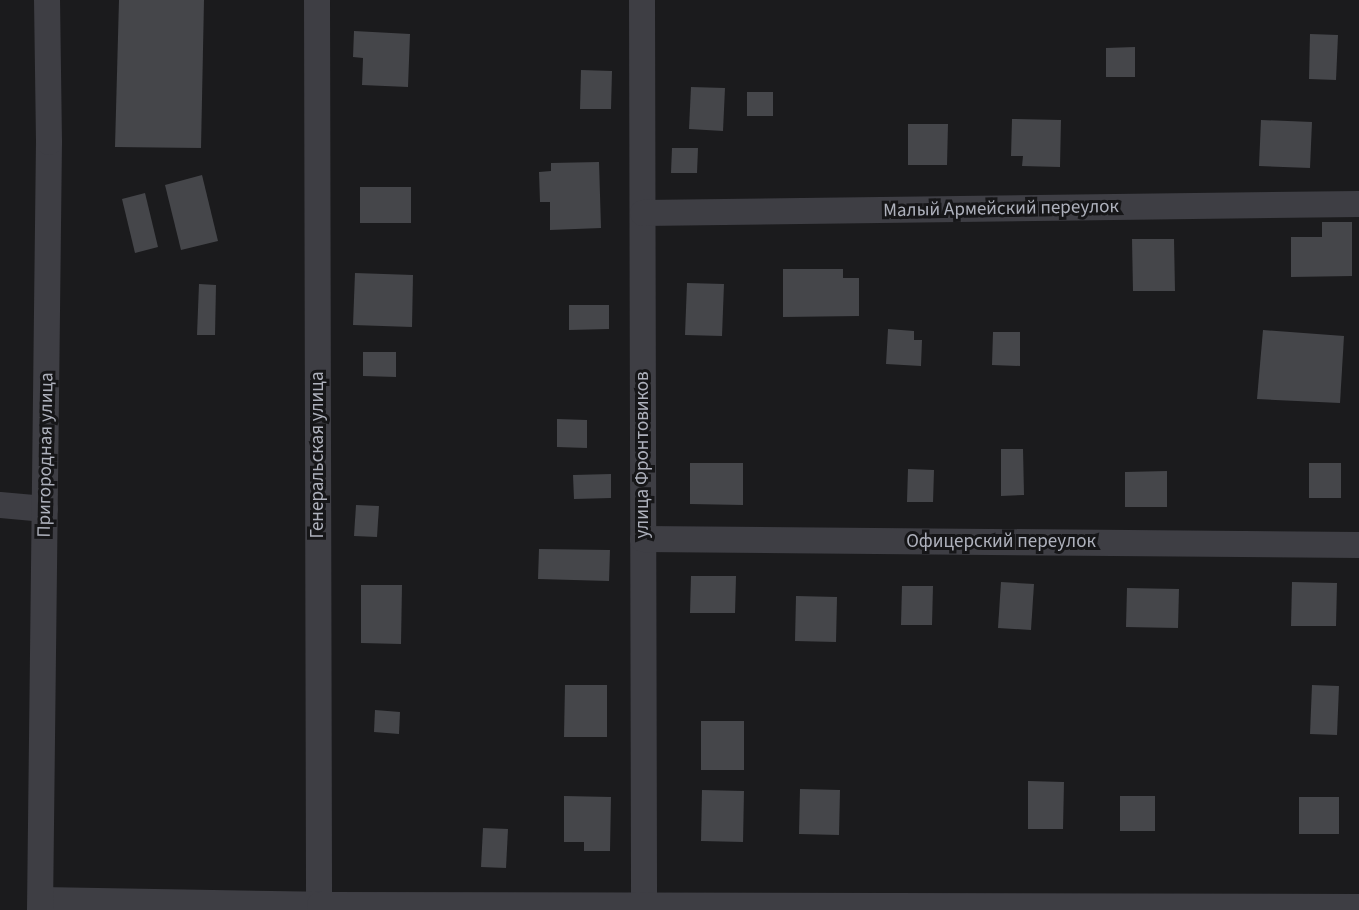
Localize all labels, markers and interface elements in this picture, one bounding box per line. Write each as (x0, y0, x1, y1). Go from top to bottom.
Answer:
street label: Малый Армейский переулок (883, 196, 1119, 222)
street label: Генеральская улица (307, 371, 329, 539)
street label: улица Фронтовиков (632, 371, 654, 539)
street label: Пригородная улица (33, 372, 59, 538)
street label: Офицерский переулок (906, 531, 1096, 553)

